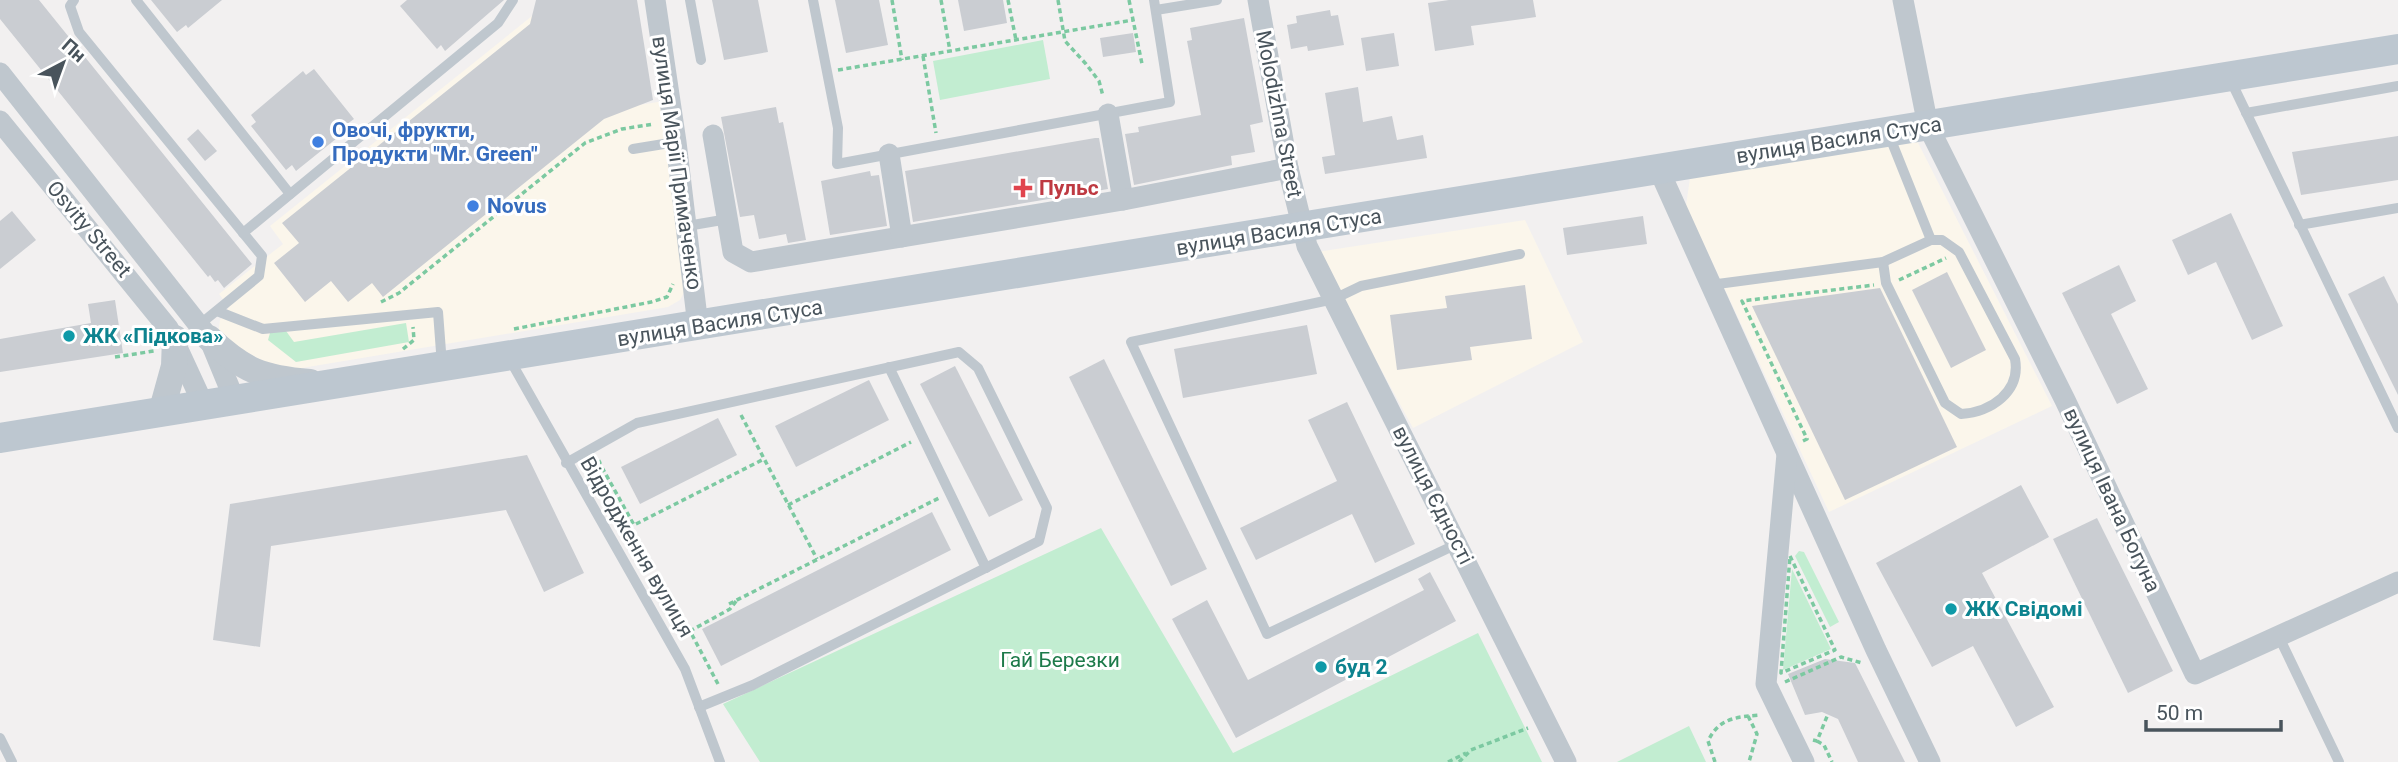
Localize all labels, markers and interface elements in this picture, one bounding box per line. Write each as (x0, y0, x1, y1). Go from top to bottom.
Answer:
north arrow (28, 28, 98, 98)
street label: Molodizhna Street (1251, 28, 1307, 200)
text: Пн (57, 34, 90, 67)
street label: вулиця Марії Примаченко (647, 35, 707, 291)
street label: вулиця Василя Стуса (1735, 112, 1943, 168)
place label: Овочі, фрукти, Продукти "Mr. Green" (332, 118, 538, 166)
marker: Овочі, фрукти, Продукти "Mr. Green" (310, 134, 326, 150)
street label: Osvity Street (42, 176, 136, 282)
place label: Пульс (1039, 176, 1099, 200)
marker: Пульс (1013, 178, 1033, 198)
place label: Novus (487, 194, 547, 218)
marker: Novus (465, 198, 481, 214)
street label: вулиця Василя Стуса (1175, 204, 1383, 260)
street label: вулиця Василя Стуса (616, 295, 824, 351)
place label: ЖК «Підкова» (83, 324, 224, 348)
marker: ЖК «Підкова» (61, 328, 77, 344)
street label: вулиця Івана Богуна (2059, 404, 2165, 596)
street label: вулиця Єдності (1388, 422, 1478, 568)
street label: Відродження вулиця (576, 453, 698, 641)
place label: ЖК Свідомі (1965, 597, 2083, 621)
marker: ЖК Свідомі (1943, 601, 1959, 617)
park label: Гай Березки (1000, 648, 1120, 672)
place label: буд 2 (1335, 655, 1388, 679)
marker: буд 2 (1313, 659, 1329, 675)
scale bar (2146, 688, 2281, 732)
text: 50 m (2156, 701, 2203, 725)

